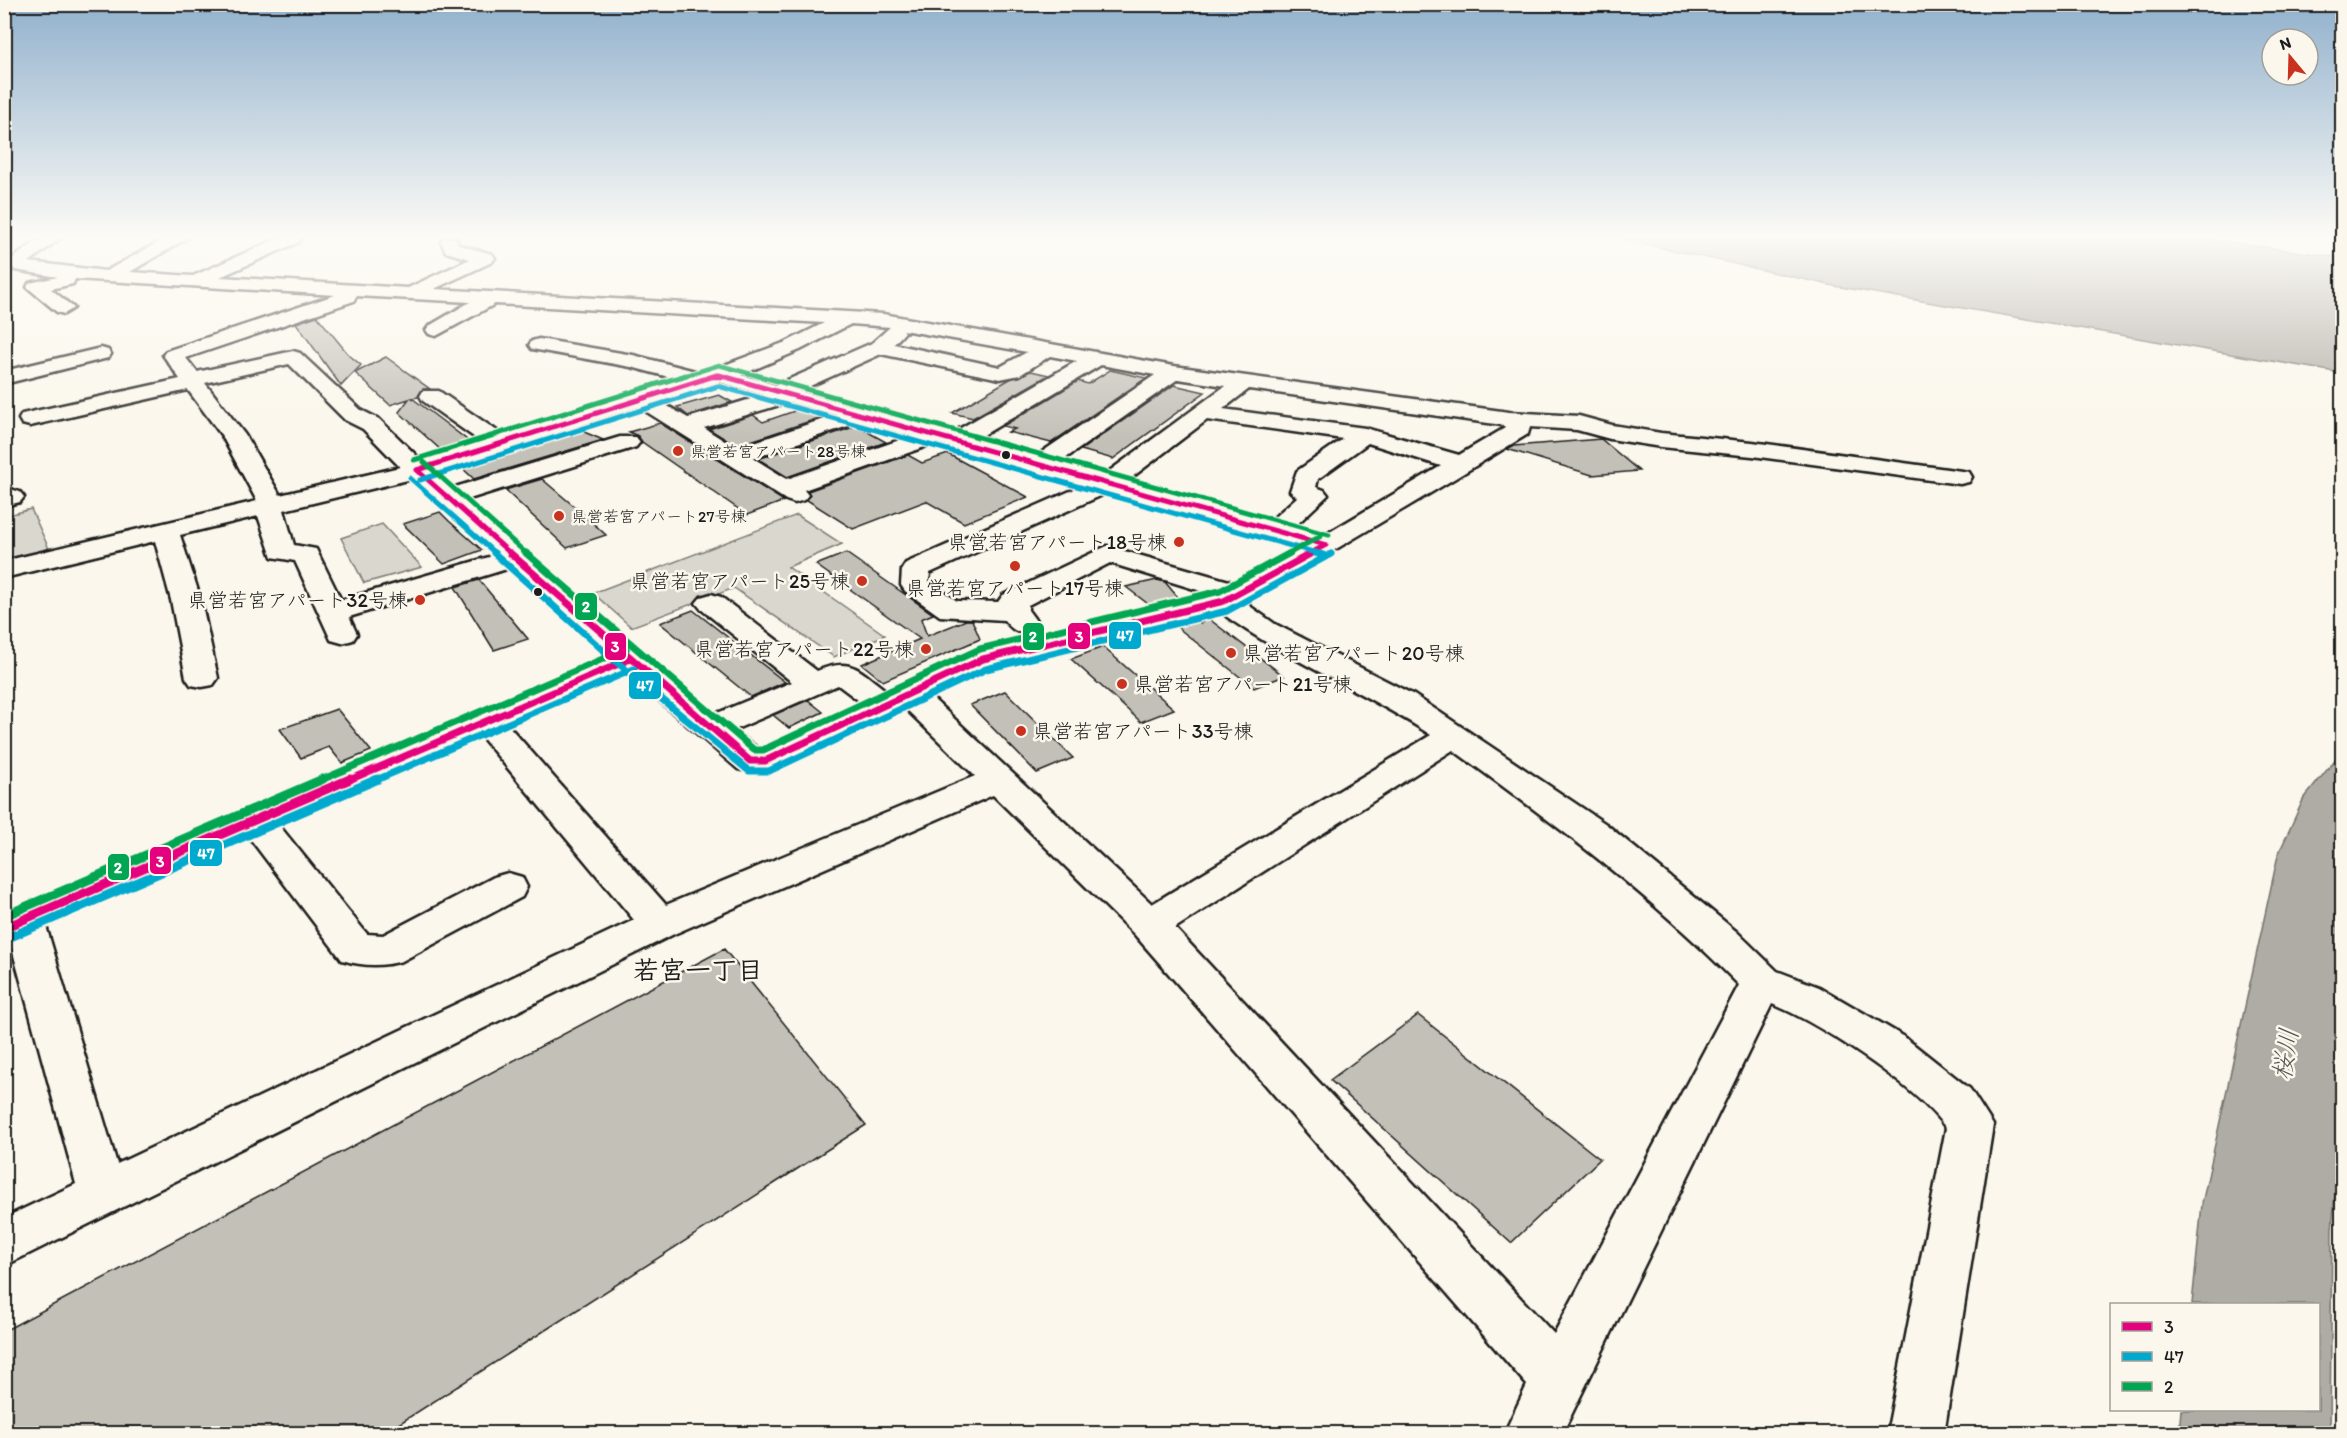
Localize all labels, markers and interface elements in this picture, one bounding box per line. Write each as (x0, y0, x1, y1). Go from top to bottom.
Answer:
north arrow (2260, 27, 2320, 87)
text: N (2277, 33, 2293, 54)
place label: 県営若宮アパート28号棟 (690, 442, 866, 461)
marker: 県営若宮アパート28号棟 (671, 444, 685, 458)
unlabelled marker (1000, 449, 1012, 461)
place label: 県営若宮アパート27号棟 (571, 507, 746, 526)
marker: 県営若宮アパート27号棟 (552, 509, 566, 523)
place label: 県営若宮アパート18号棟 (948, 530, 1167, 554)
marker: 県営若宮アパート18号棟 (1172, 535, 1186, 549)
marker: 県営若宮アパート17号棟 (1008, 559, 1022, 573)
place label: 県営若宮アパート25号棟 (630, 569, 850, 593)
marker: 県営若宮アパート25号棟 (855, 574, 869, 588)
place label: 県営若宮アパート17号棟 (906, 576, 1124, 600)
unlabelled marker (532, 586, 544, 598)
place label: 県営若宮アパート32号棟 (188, 588, 408, 612)
line badge: 2 (574, 592, 598, 621)
marker: 県営若宮アパート32号棟 (413, 593, 427, 607)
text: 2 (582, 597, 591, 616)
line badge: 47 (1108, 621, 1142, 650)
line badge: 2 (1022, 622, 1045, 651)
line badge: 3 (1067, 622, 1091, 650)
text: 47 (1116, 626, 1134, 645)
text: 2 (1029, 627, 1038, 646)
text: 3 (1075, 627, 1084, 646)
line badge: 3 (604, 632, 627, 661)
text: 3 (611, 637, 620, 656)
place label: 県営若宮アパート22号棟 (694, 637, 914, 661)
place label: 県営若宮アパート20号棟 (1243, 641, 1465, 665)
marker: 県営若宮アパート22号棟 (919, 642, 933, 656)
marker: 県営若宮アパート20号棟 (1224, 646, 1238, 660)
line badge: 47 (628, 671, 662, 700)
place label: 県営若宮アパート21号棟 (1134, 672, 1353, 696)
text: 47 (636, 676, 654, 695)
marker: 県営若宮アパート21号棟 (1115, 677, 1129, 691)
place label: 県営若宮アパート33号棟 (1033, 719, 1254, 743)
marker: 県営若宮アパート33号棟 (1014, 724, 1028, 738)
line badge: 47 (189, 839, 223, 867)
text: 47 (197, 844, 215, 863)
line badge: 3 (149, 846, 172, 875)
text: 3 (156, 852, 165, 871)
line badge: 2 (107, 853, 130, 881)
text: 2 (114, 858, 123, 877)
district label: 若宮一丁目 (633, 954, 763, 986)
water label: 桜川 (2265, 1026, 2305, 1082)
legend (2110, 1303, 2320, 1411)
text: 3 (2164, 1316, 2174, 1338)
text: 47 (2164, 1346, 2184, 1368)
text: 2 (2164, 1376, 2174, 1398)

